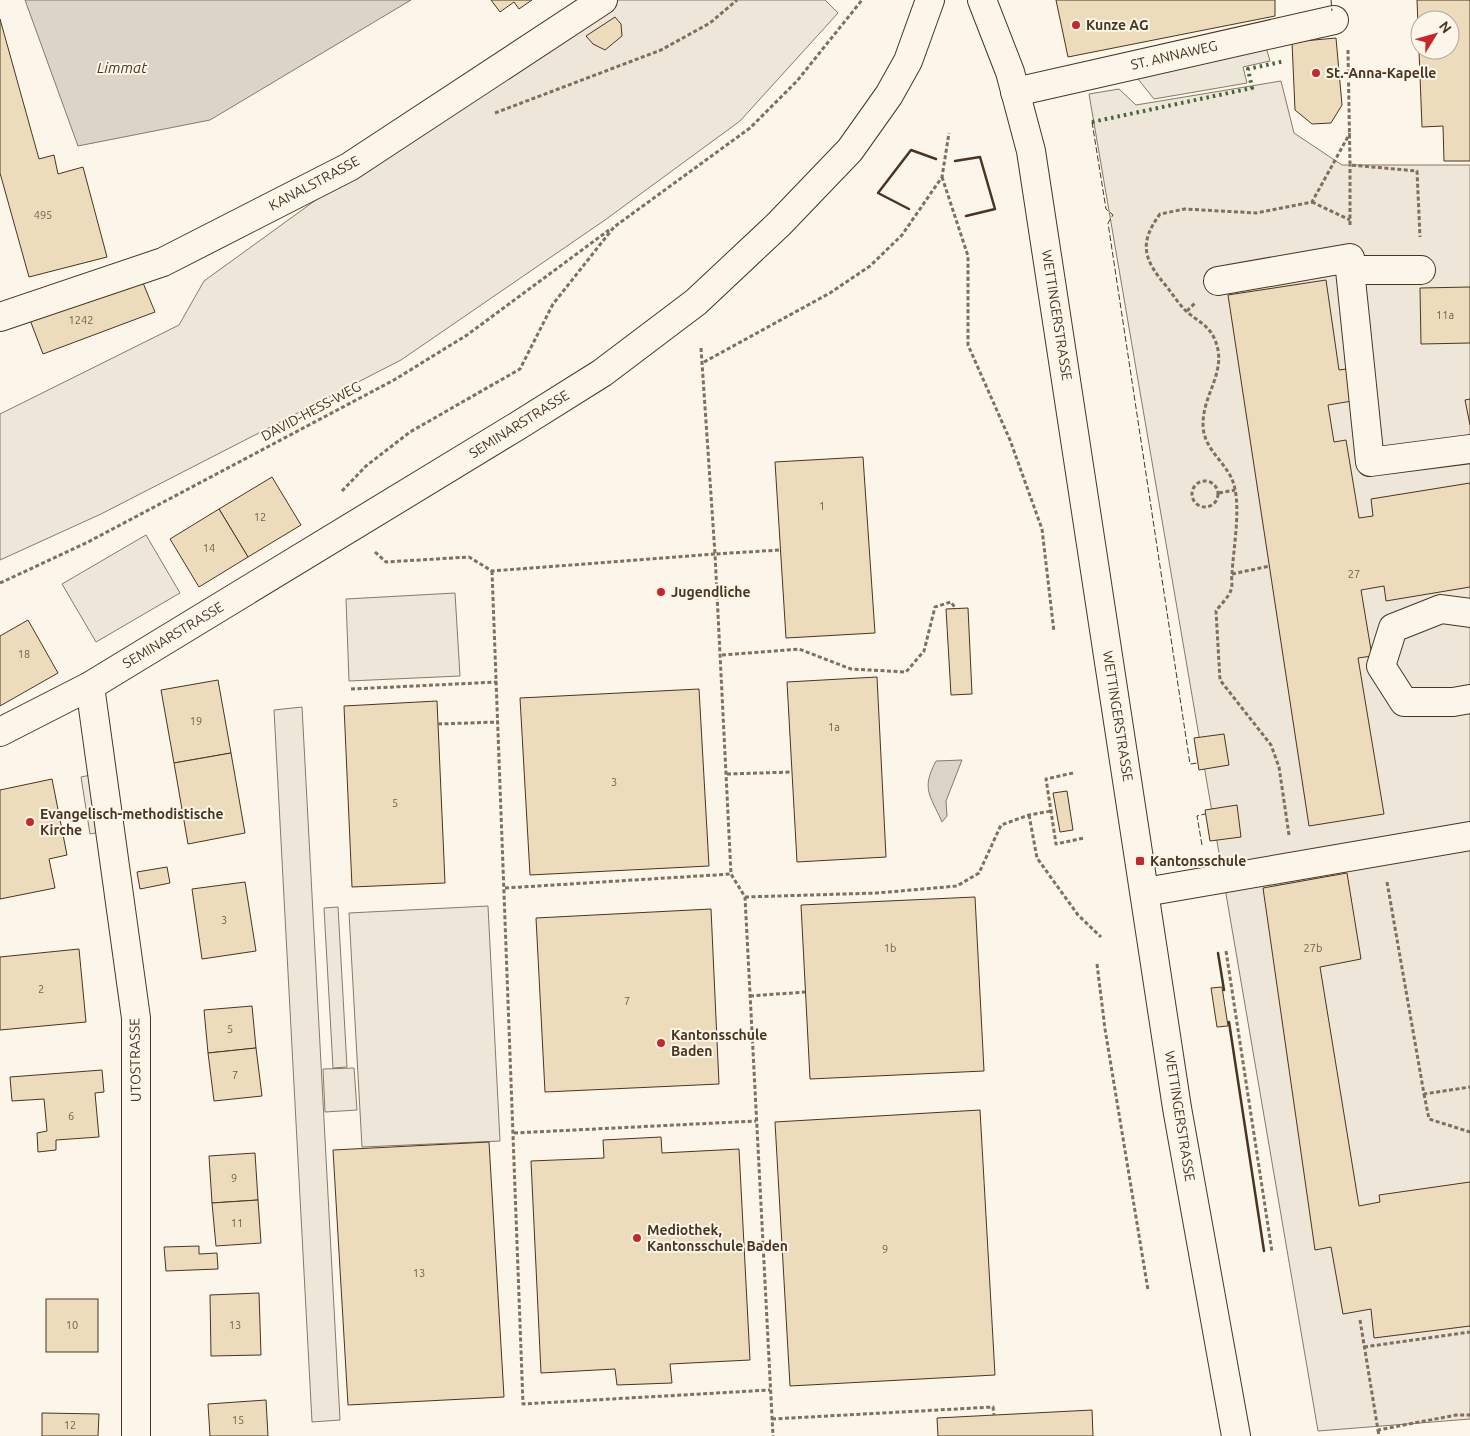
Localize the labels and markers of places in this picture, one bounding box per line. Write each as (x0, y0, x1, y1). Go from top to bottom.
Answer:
place label: Kunze AG (1086, 17, 1149, 33)
marker: Kunze AG (1070, 19, 1082, 31)
place label: St.-Anna-Kapelle (1326, 65, 1436, 81)
marker: St.-Anna-Kapelle (1310, 67, 1322, 79)
place label: Jugendliche (671, 584, 751, 600)
marker: Jugendliche (655, 586, 667, 598)
place label: Evangelisch-methodistische Kirche (40, 806, 224, 838)
marker: Evangelisch-methodistische Kirche (24, 816, 36, 828)
place label: Kantonsschule (1150, 853, 1246, 869)
marker: Kantonsschule (1134, 855, 1146, 867)
place label: Kantonsschule Baden (671, 1027, 767, 1059)
marker: Kantonsschule Baden (655, 1037, 667, 1049)
place label: Mediothek, Kantonsschule Baden (647, 1222, 788, 1254)
marker: Mediothek, Kantonsschule Baden (631, 1232, 643, 1244)

